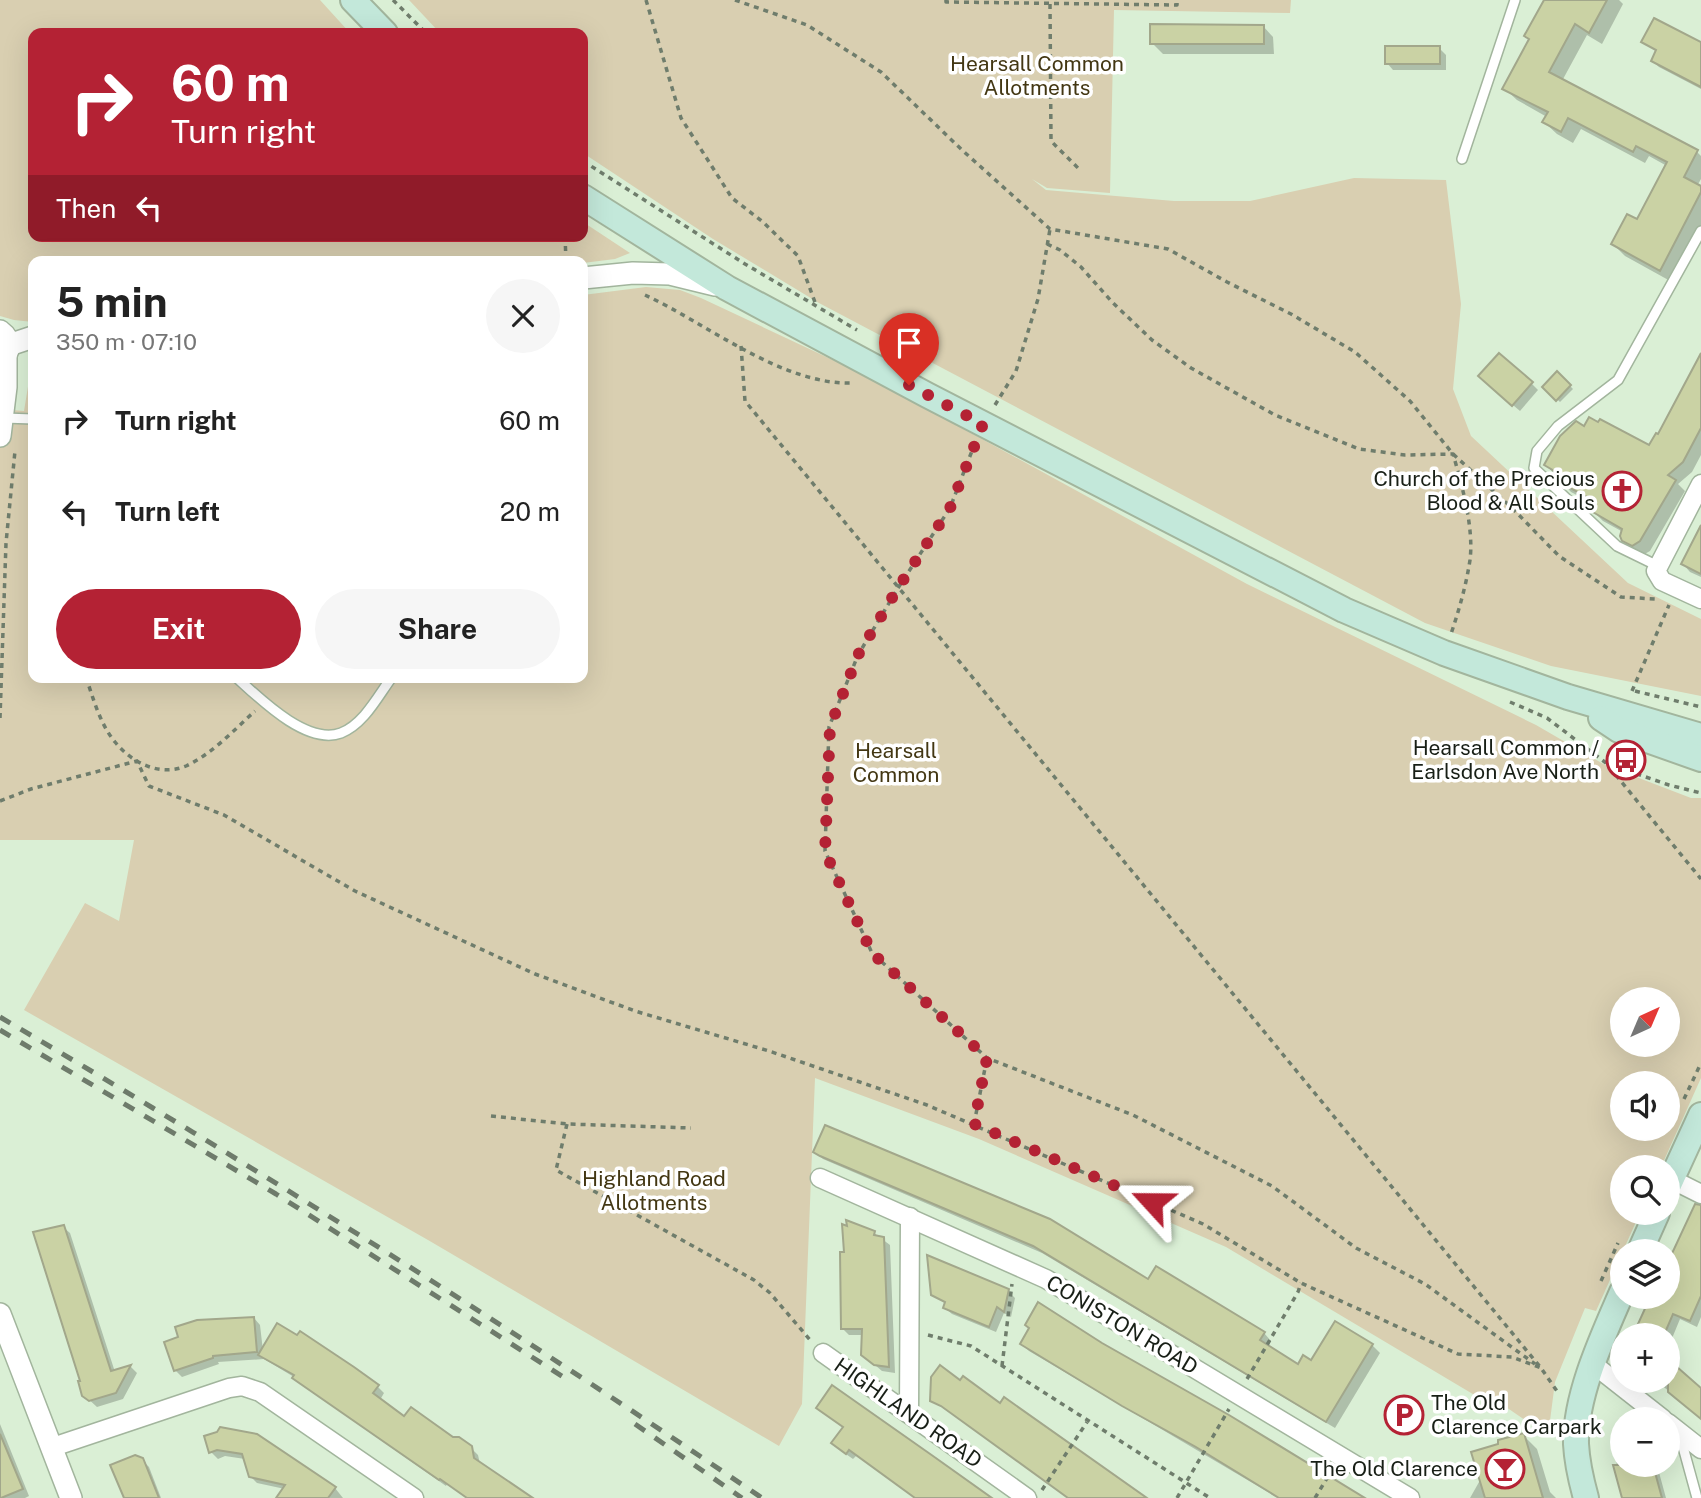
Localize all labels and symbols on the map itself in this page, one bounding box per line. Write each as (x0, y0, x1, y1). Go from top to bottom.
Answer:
park label: Hearsall Common Allotments (950, 51, 1124, 100)
pin (879, 313, 939, 385)
place label: Church of the Precious Blood & All Souls (1373, 466, 1595, 515)
church icon: Church of the Precious Blood & All Souls (1601, 470, 1643, 512)
place label: Hearsall Common / Earlsdon Ave North (1411, 735, 1600, 784)
park label: Hearsall Common (853, 738, 939, 787)
bus stop icon: Hearsall Common / Earlsdon Ave North (1605, 739, 1647, 781)
north arrow (1610, 987, 1680, 1057)
position arrow (1115, 1165, 1189, 1239)
park label: Highland Road Allotments (582, 1166, 726, 1215)
street label: CONISTON ROAD (1042, 1270, 1202, 1380)
street label: HIGHLAND ROAD (830, 1352, 987, 1473)
place label: The Old Clarence Carpark (1431, 1390, 1602, 1439)
parking icon: The Old Clarence Carpark (1383, 1394, 1425, 1436)
bar icon: The Old Clarence (1484, 1448, 1526, 1490)
place label: The Old Clarence (1310, 1456, 1478, 1481)

